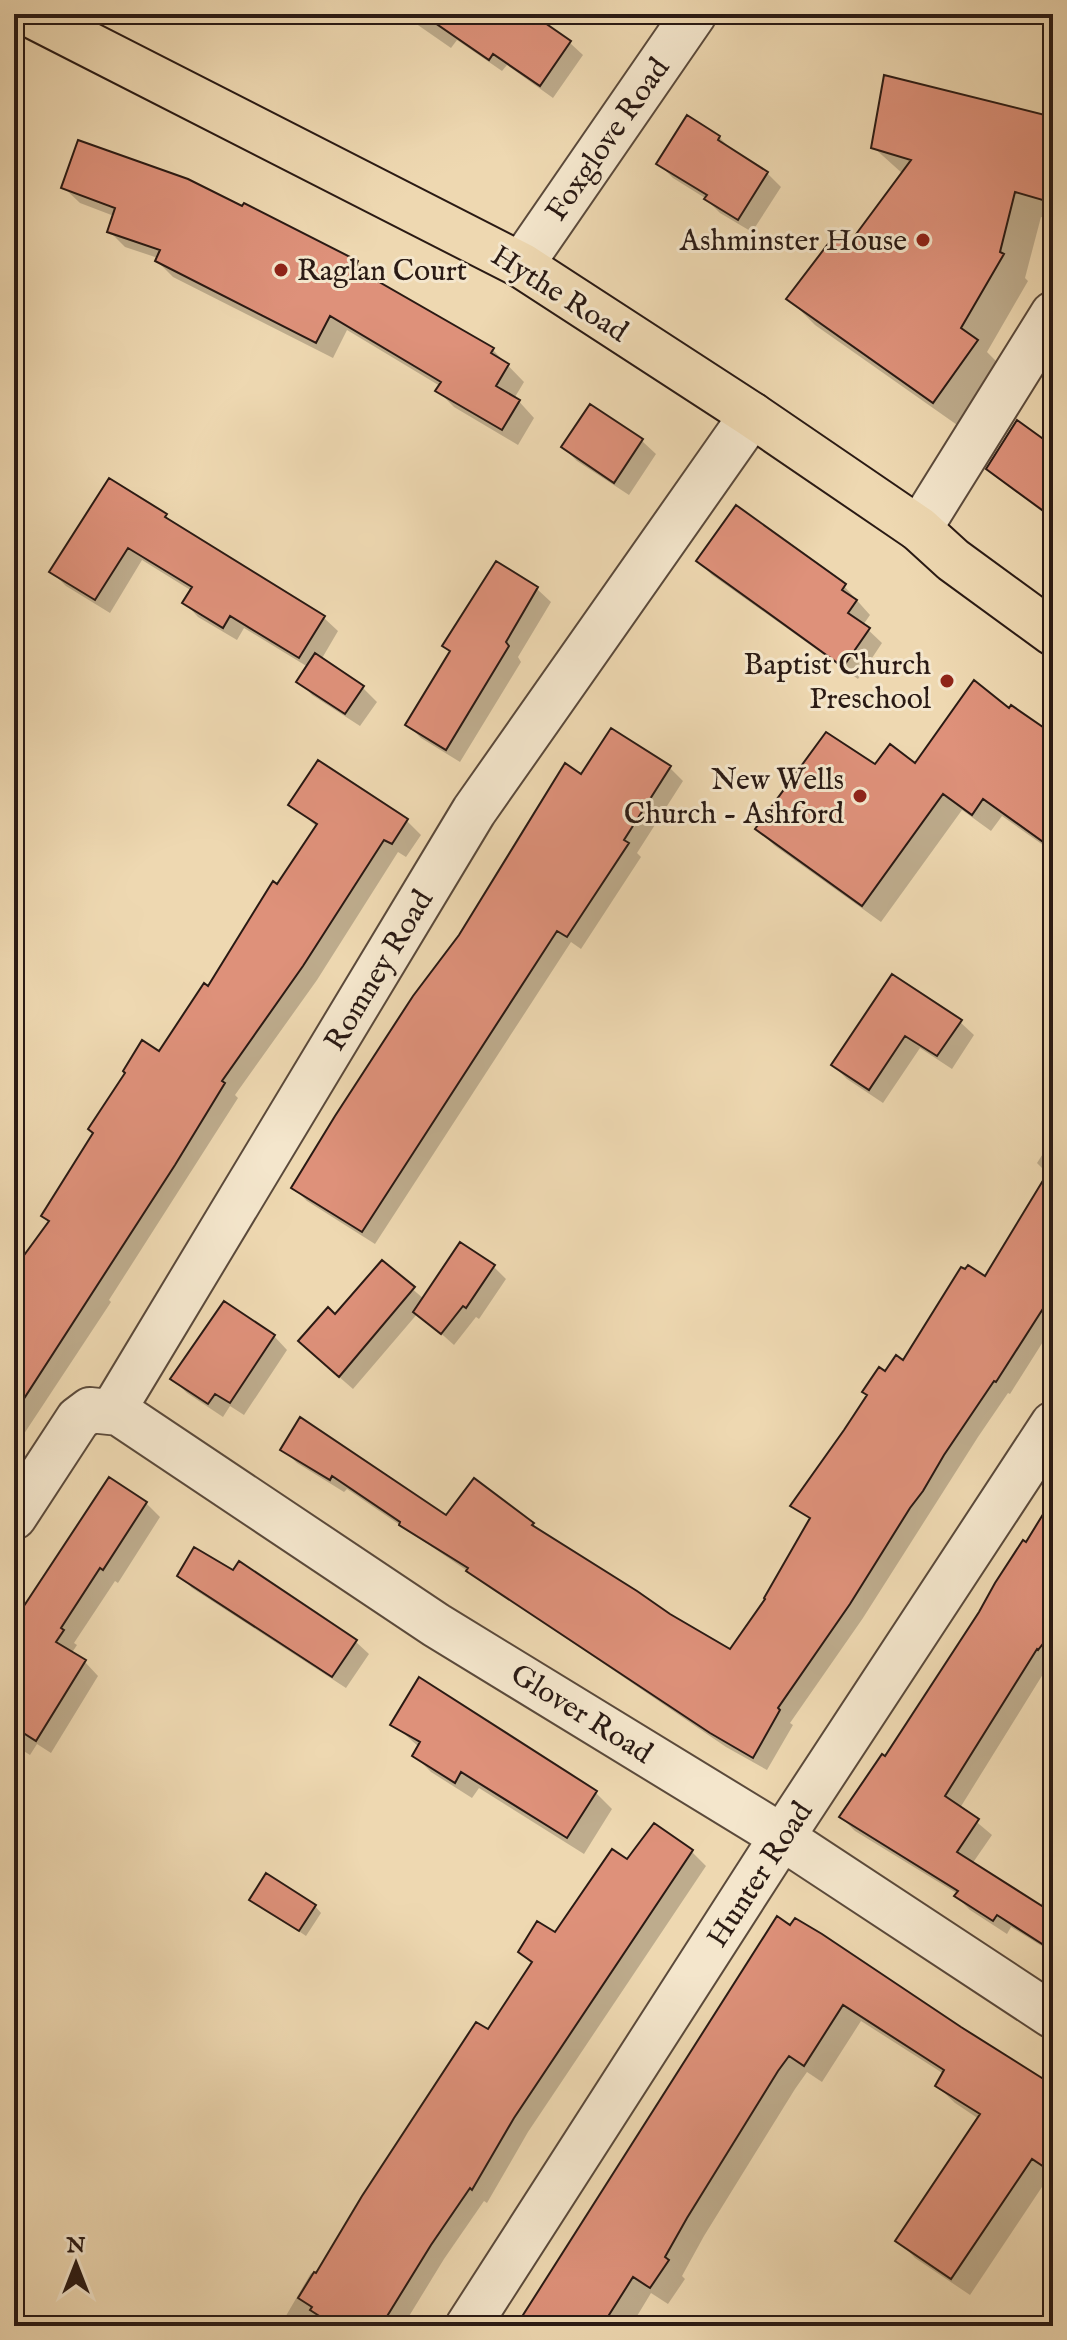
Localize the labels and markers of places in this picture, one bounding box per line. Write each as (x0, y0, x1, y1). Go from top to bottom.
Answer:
place label: Ashminster House (679, 223, 907, 261)
marker: Ashminster House (914, 231, 932, 249)
place label: Raglan Court (297, 253, 467, 291)
marker: Raglan Court (272, 261, 290, 279)
place label: Baptist Church Preschool (744, 647, 932, 719)
marker: Baptist Church Preschool (938, 672, 956, 690)
place label: New Wells Church - Ashford (624, 762, 845, 834)
marker: New Wells Church - Ashford (851, 787, 869, 805)

